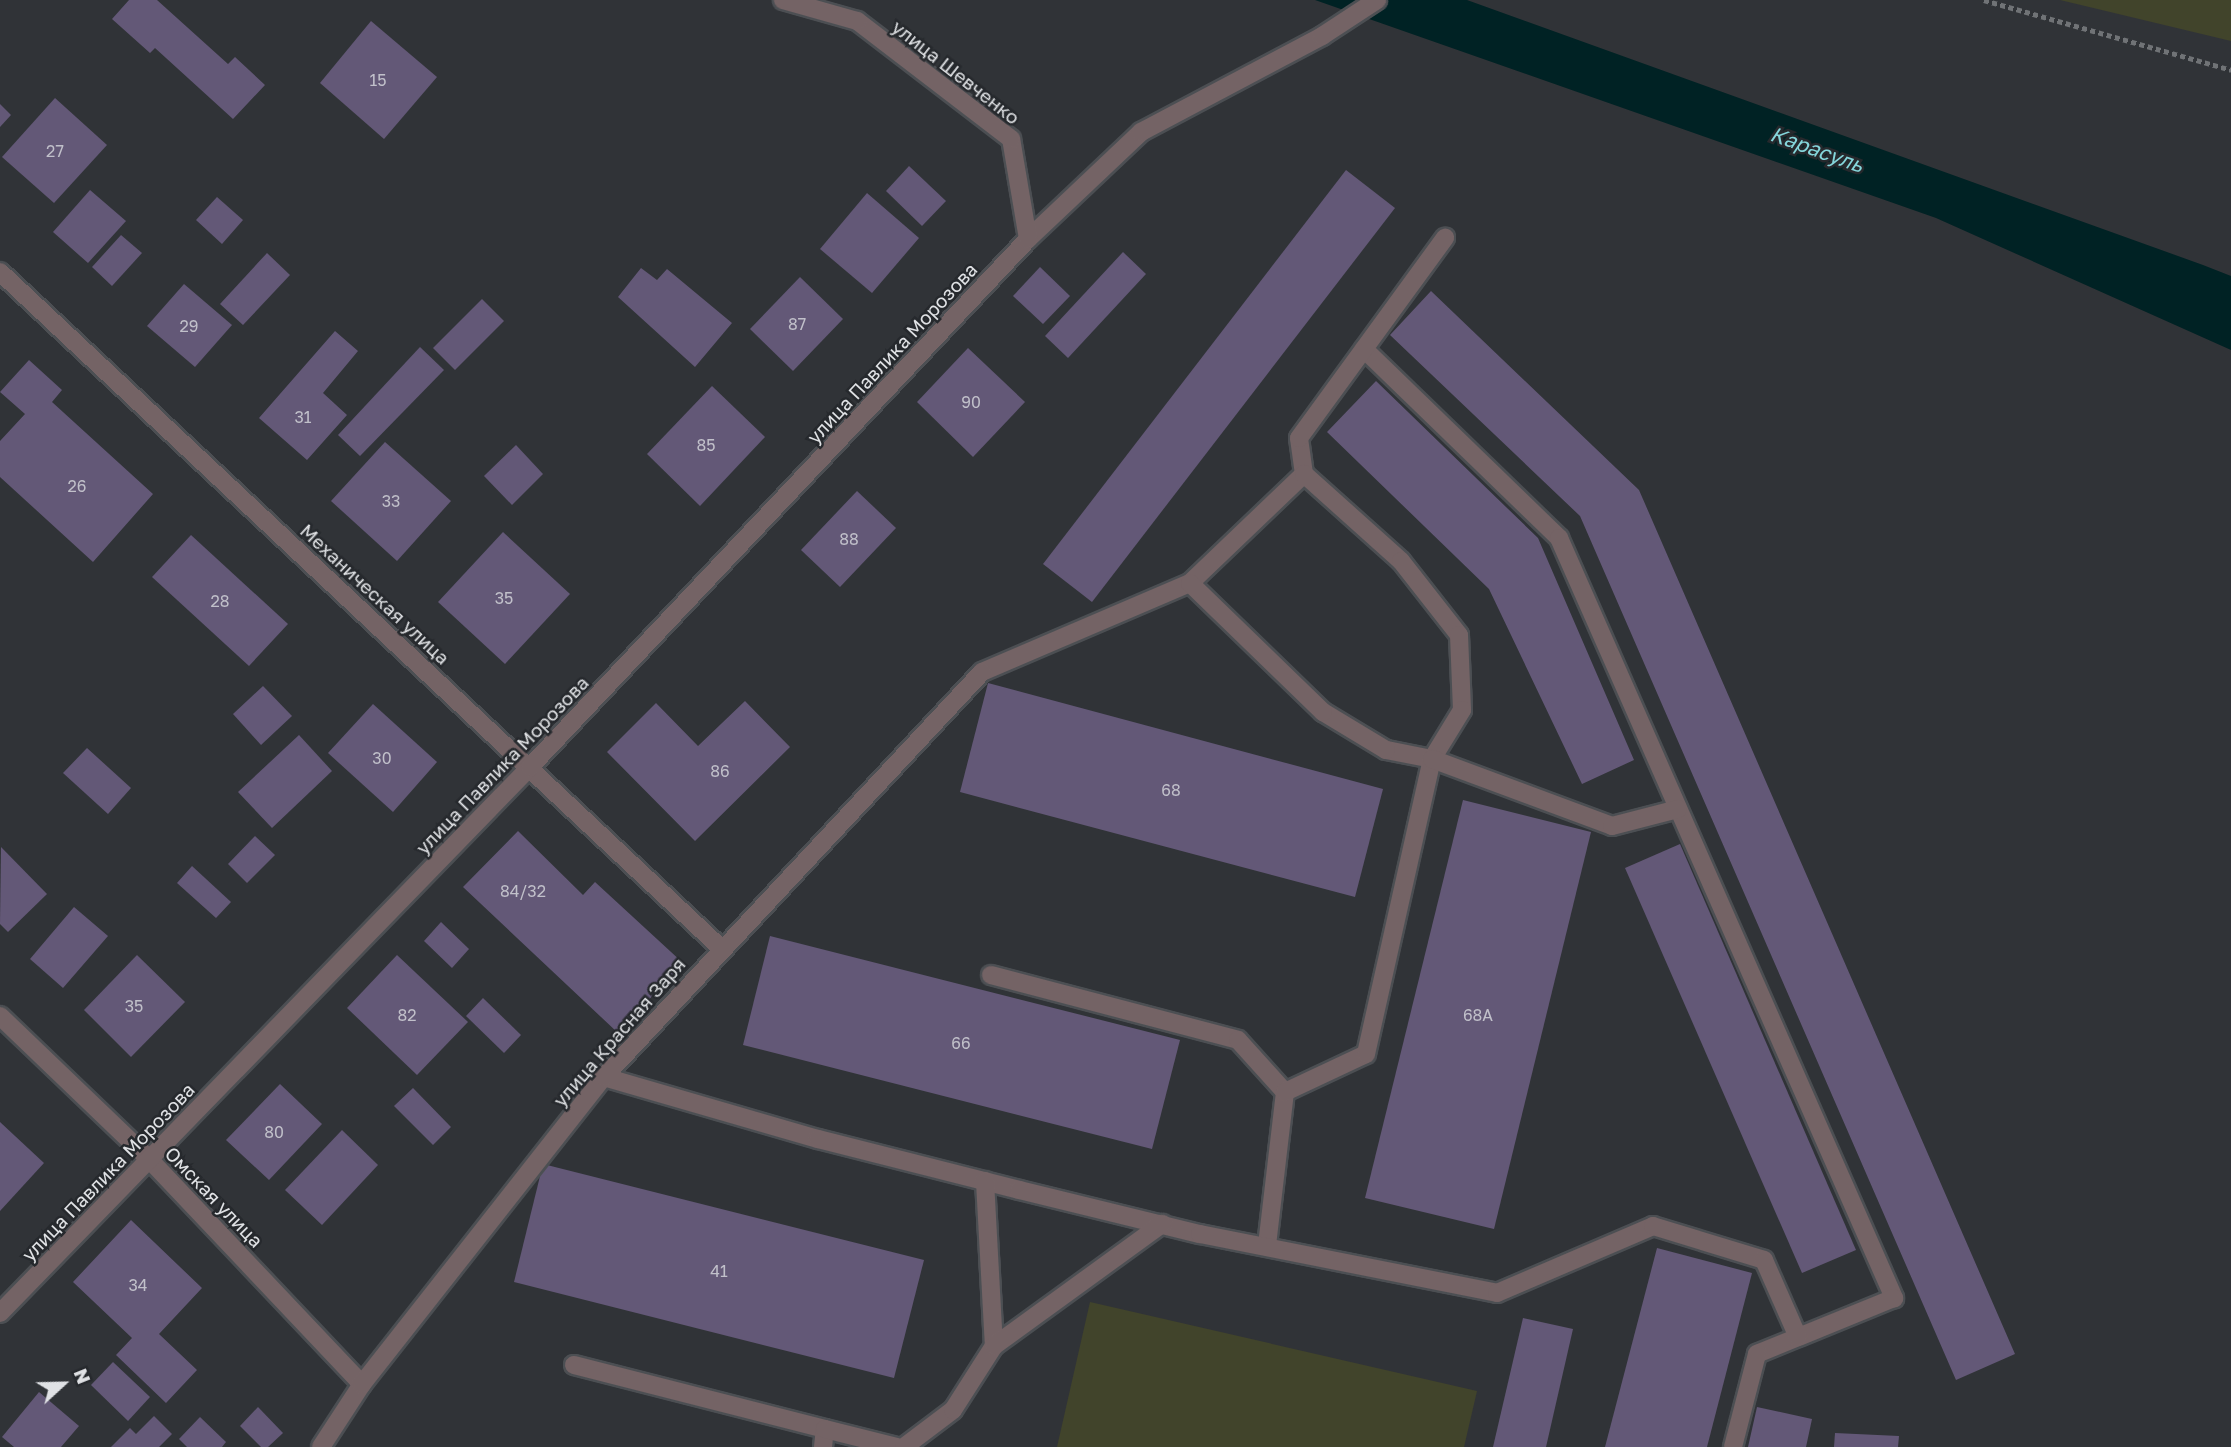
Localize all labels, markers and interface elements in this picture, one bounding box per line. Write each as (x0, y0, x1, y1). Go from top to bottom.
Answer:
street label: улица Шевченко (888, 15, 1024, 129)
house number: 15 (369, 70, 387, 90)
water label: Карасуль (1767, 121, 1867, 177)
house number: 27 (46, 141, 64, 161)
street label: улица Павлика Морозова (802, 258, 982, 448)
house number: 87 (788, 314, 806, 334)
house number: 29 (180, 316, 198, 336)
house number: 90 (961, 392, 981, 412)
house number: 31 (294, 407, 312, 427)
house number: 85 (696, 435, 716, 455)
house number: 26 (68, 476, 86, 496)
house number: 33 (382, 491, 400, 511)
street label: Механическая улица (296, 519, 454, 669)
house number: 88 (839, 529, 859, 549)
house number: 35 (495, 588, 513, 608)
house number: 28 (210, 591, 230, 611)
street label: улица Павлика Морозова (411, 671, 593, 859)
house number: 30 (372, 748, 392, 768)
house number: 86 (710, 761, 730, 781)
house number: 68 (1161, 780, 1181, 800)
house number: 84/32 (500, 881, 546, 901)
street label: улица Красная Заря (548, 953, 690, 1111)
house number: 35 (125, 996, 143, 1016)
house number: 82 (397, 1005, 417, 1025)
house number: 68А (1463, 1005, 1493, 1025)
house number: 66 (951, 1033, 971, 1053)
street label: улица Павлика Морозова (17, 1078, 199, 1266)
house number: 80 (264, 1122, 284, 1142)
street label: Омская улица (160, 1142, 268, 1252)
house number: 41 (710, 1261, 728, 1281)
house number: 34 (128, 1275, 148, 1295)
north arrow (28, 1349, 98, 1419)
text: N (70, 1365, 96, 1387)

